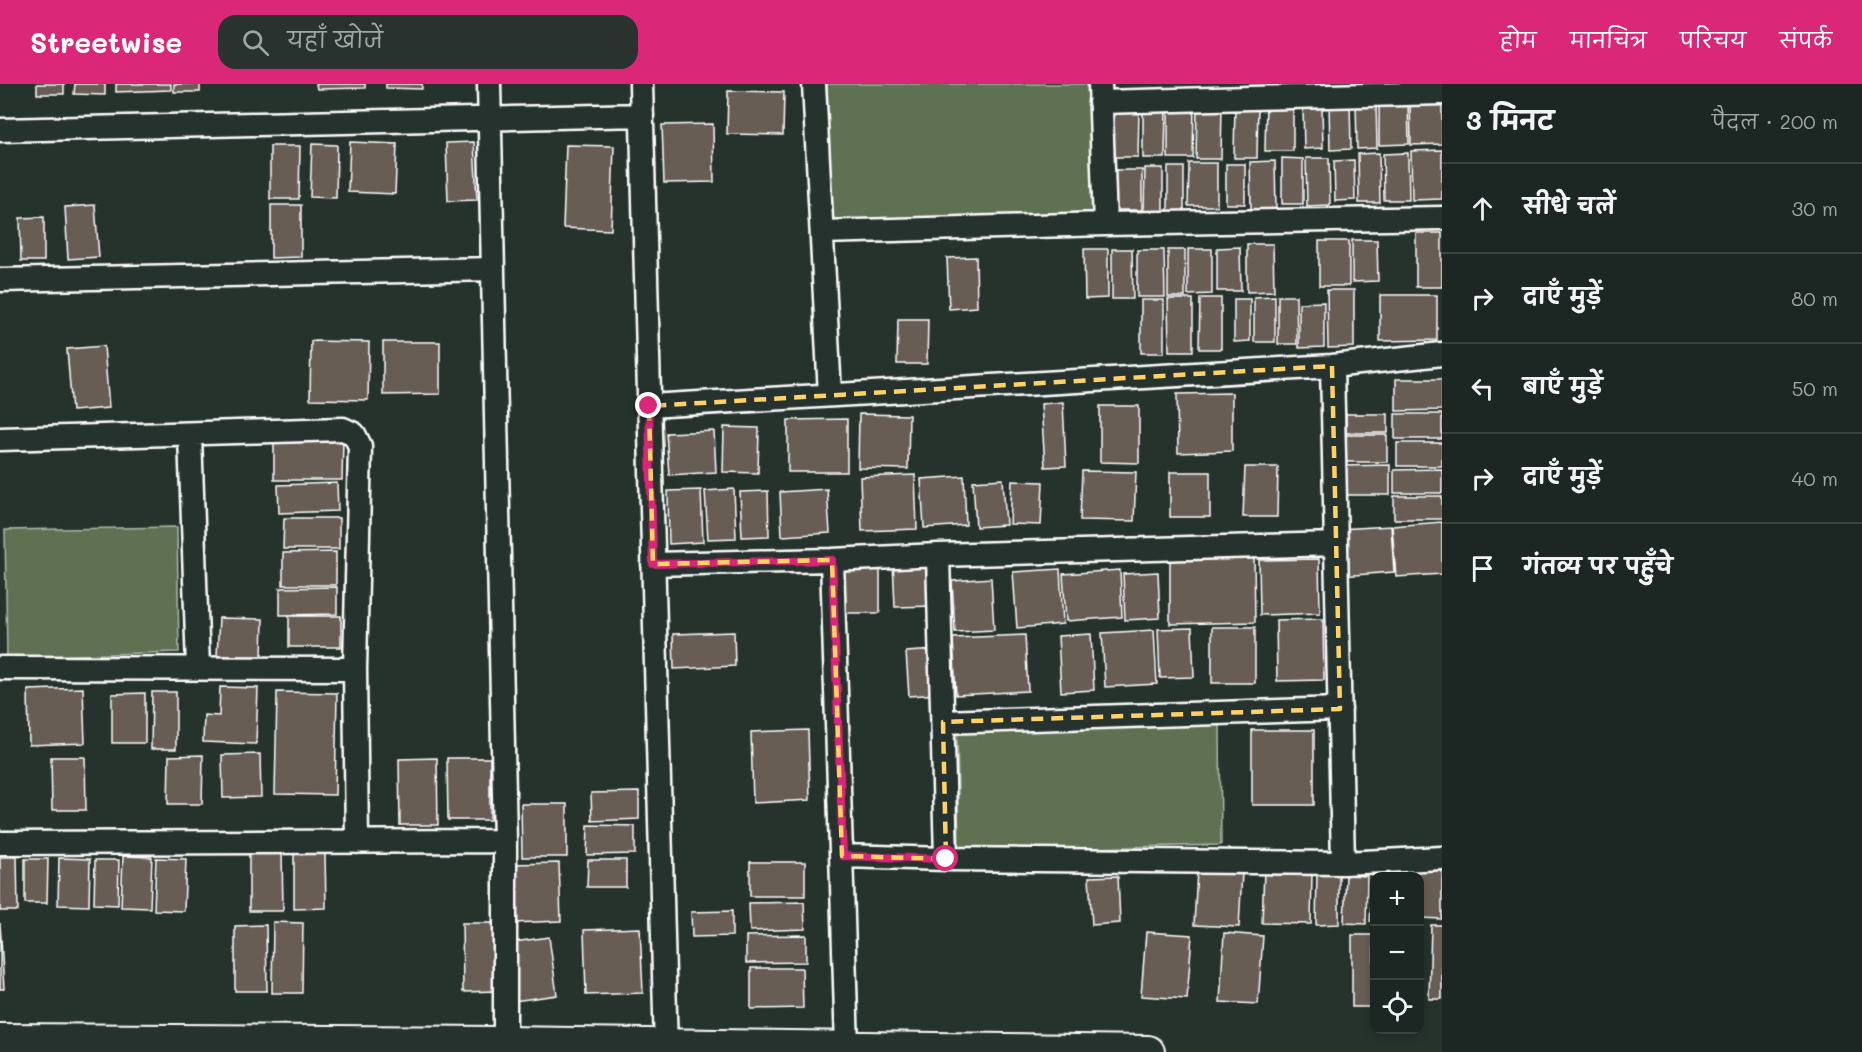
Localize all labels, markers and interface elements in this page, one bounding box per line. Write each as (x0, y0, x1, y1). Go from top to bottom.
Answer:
search box (218, 15, 638, 69)
text: Streetwise (30, 24, 182, 60)
text: यहाँ खोजें (287, 25, 383, 54)
icon: search (239, 26, 272, 59)
text: होम (1500, 26, 1537, 53)
text: मानचित्र (1570, 26, 1647, 53)
text: परिचय (1680, 26, 1746, 53)
text: संपर्क (1779, 26, 1832, 53)
text: 3 मिनट (1466, 103, 1554, 137)
text: पैदल · 200 m (1712, 108, 1838, 134)
text: सीधे चलें (1523, 191, 1615, 220)
icon: ahead (1466, 192, 1499, 225)
text: 30 m (1792, 195, 1838, 221)
text: दाएँ मुड़ें (1523, 281, 1602, 310)
icon: right (1466, 282, 1499, 315)
text: 80 m (1791, 285, 1838, 311)
text: बाएँ मुड़ें (1523, 371, 1603, 400)
icon: left (1466, 372, 1499, 405)
text: 50 m (1792, 375, 1838, 401)
route end (635, 392, 661, 418)
text: दाएँ मुड़ें (1523, 461, 1602, 490)
icon: right (1466, 462, 1499, 495)
text: 40 m (1792, 465, 1838, 491)
text: गंतव्य पर पहुँचे (1523, 551, 1673, 580)
icon: arrive (1466, 552, 1499, 585)
route start (932, 845, 958, 871)
map controls (1370, 872, 1424, 1034)
button: + (1370, 872, 1424, 926)
button: − (1370, 926, 1424, 980)
button: locate (1370, 980, 1424, 1034)

